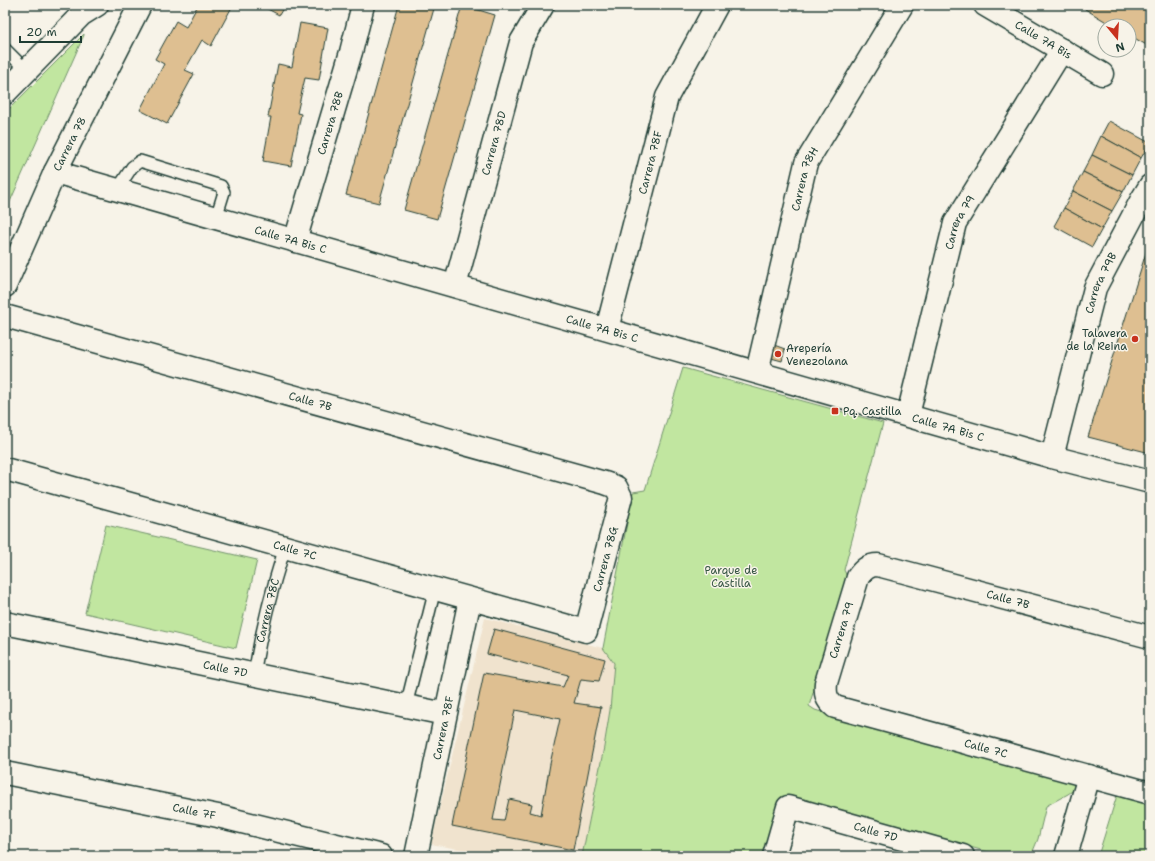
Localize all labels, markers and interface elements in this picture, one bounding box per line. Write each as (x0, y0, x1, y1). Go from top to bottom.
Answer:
street label: Calle 7A Bis (1012, 17, 1075, 63)
scale bar (20, 18, 81, 44)
north arrow (1097, 18, 1137, 58)
text: 20 m (26, 24, 57, 40)
text: N (1113, 39, 1126, 56)
street label: Carrera 78B (314, 89, 347, 157)
street label: Carrera 78D (478, 109, 510, 177)
street label: Carrera 78 (50, 115, 90, 174)
street label: Carrera 78F (635, 129, 666, 196)
street label: Carrera 78H (788, 144, 822, 213)
street label: Carrera 79 (942, 192, 979, 251)
street label: Calle 7A Bis C (253, 222, 328, 257)
street label: Carrera 79B (1082, 250, 1121, 315)
street label: Calle 7A Bis C (564, 311, 640, 346)
place label: Talavera de la Reina (1066, 326, 1127, 354)
marker: Talavera de la Reina (1130, 334, 1140, 344)
place label: Arepería Venezolana (786, 341, 848, 369)
marker: Arepería Venezolana (773, 349, 783, 359)
street label: Calle 7B (287, 388, 334, 415)
place label: Pq. Castilla (843, 404, 902, 419)
marker: Pq. Castilla (830, 406, 840, 416)
street label: Calle 7A Bis C (910, 410, 986, 445)
street label: Carrera 78G (590, 524, 622, 593)
street label: Calle 7C (271, 537, 318, 564)
park label: Parque de Castilla (705, 563, 757, 591)
street label: Carrera 78C (253, 577, 283, 644)
street label: Calle 7B (985, 587, 1032, 613)
street label: Carrera 79 (826, 600, 857, 660)
street label: Calle 7D (202, 657, 249, 681)
street label: Carrera 78F (429, 695, 457, 761)
street label: Calle 7C (962, 736, 1009, 762)
street label: Calle 7F (171, 800, 217, 823)
street label: Calle 7D (852, 819, 899, 845)

